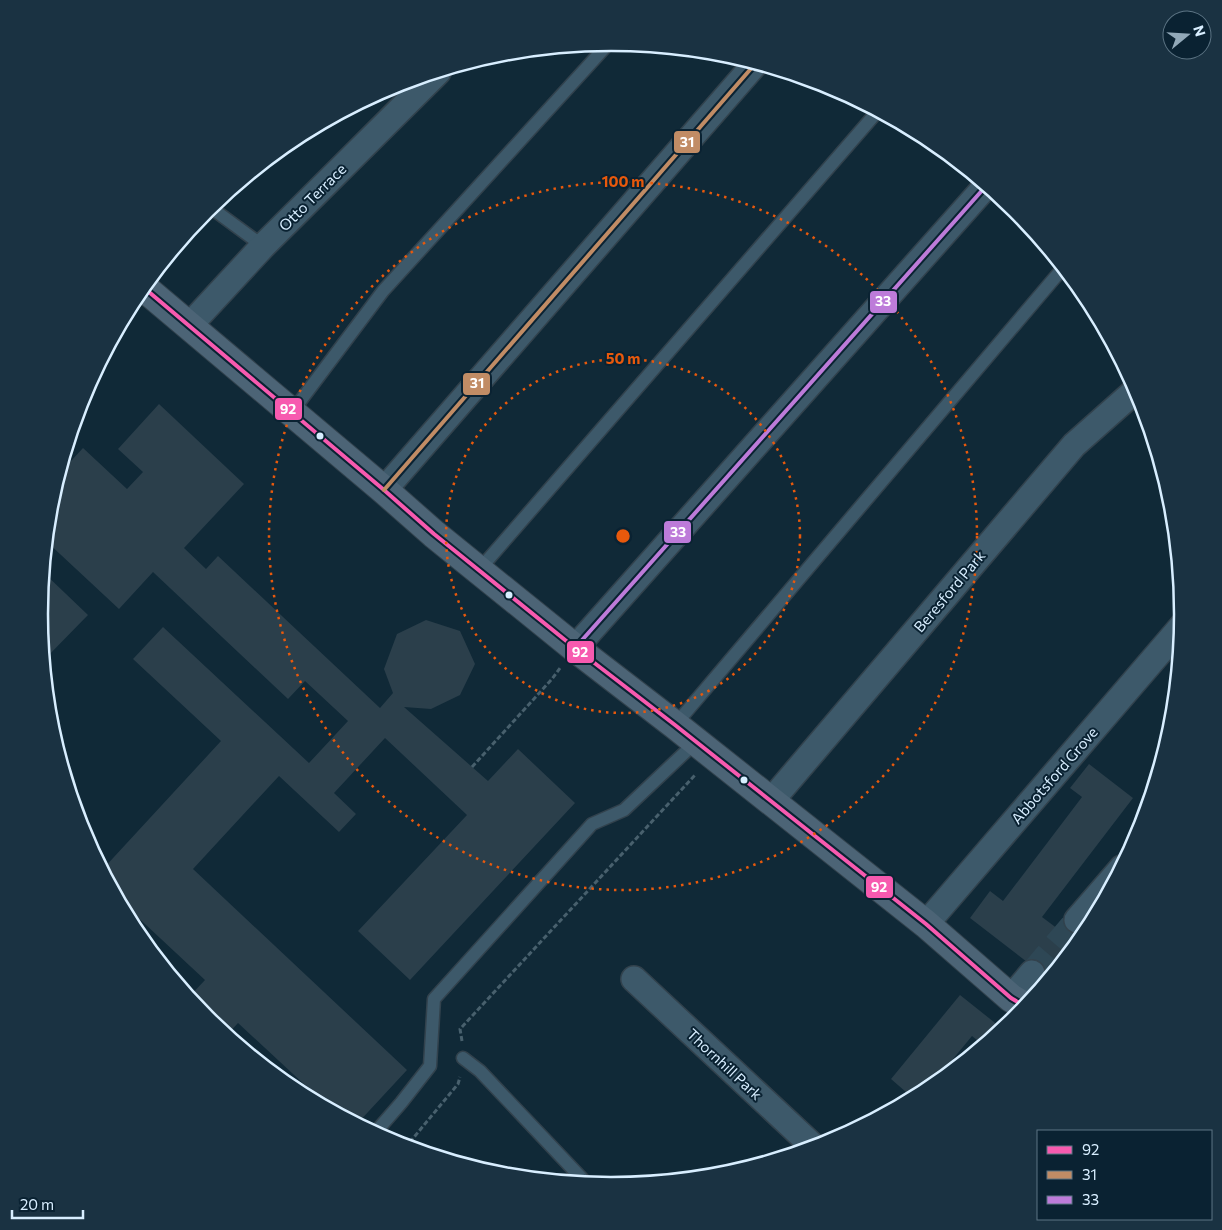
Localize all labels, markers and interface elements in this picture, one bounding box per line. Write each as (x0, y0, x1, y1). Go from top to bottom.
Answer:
north arrow (1162, 10, 1212, 60)
text: N (1190, 23, 1210, 38)
line badge: 31 (673, 130, 701, 154)
text: 31 (680, 133, 694, 150)
street label: Otto Terrace (275, 160, 349, 234)
text: 100 m (602, 172, 644, 190)
line badge: 33 (869, 290, 898, 314)
text: 33 (875, 292, 891, 309)
text: 50 m (606, 349, 640, 367)
line badge: 31 (462, 372, 491, 396)
text: 31 (470, 374, 484, 391)
line badge: 92 (274, 397, 303, 421)
text: 92 (280, 400, 296, 417)
unlabelled marker (315, 431, 325, 441)
line badge: 33 (663, 520, 692, 544)
text: 33 (670, 523, 686, 540)
centre of rings (614, 527, 632, 545)
street label: Beresford Park (910, 546, 988, 636)
unlabelled marker (504, 590, 514, 600)
line badge: 92 (566, 640, 595, 664)
text: 92 (572, 643, 588, 660)
street label: Abbotsford Grove (1007, 723, 1101, 827)
unlabelled marker (739, 775, 749, 785)
line badge: 92 (865, 875, 894, 899)
text: 92 (871, 878, 887, 895)
street label: Thornhill Park (684, 1025, 766, 1103)
legend (1037, 1130, 1212, 1220)
text: 92 (1082, 1140, 1099, 1158)
text: 31 (1082, 1165, 1097, 1183)
scale bar (12, 1188, 84, 1220)
text: 33 (1082, 1190, 1099, 1208)
text: 20 m (20, 1195, 54, 1213)

